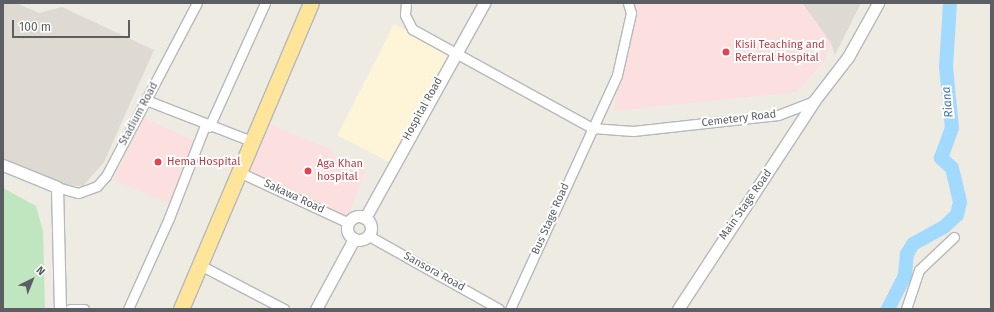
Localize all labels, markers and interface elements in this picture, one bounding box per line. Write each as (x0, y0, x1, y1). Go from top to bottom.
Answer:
scale bar (14, 12, 132, 38)
text: 100 m (19, 20, 51, 34)
place label: Kisii Teaching and Referral Hospital (735, 39, 825, 65)
marker: Kisii Teaching and Referral Hospital (720, 46, 732, 58)
street label: Hospital Road (400, 75, 446, 143)
street label: Stadium Road (117, 80, 161, 148)
water label: Riana (939, 86, 957, 118)
street label: Cemetery Road (701, 108, 777, 130)
place label: Hema Hospital (167, 155, 240, 169)
marker: Hema Hospital (152, 156, 164, 168)
place label: Aga Khan hospital (317, 158, 363, 184)
marker: Aga Khan hospital (302, 165, 314, 177)
street label: Main Stage Road (717, 167, 775, 243)
street label: Sakawa Road (262, 177, 326, 217)
street label: Bus Stage Road (529, 181, 573, 257)
street label: Sansora Road (401, 250, 467, 294)
north arrow (12, 260, 52, 300)
text: N (33, 264, 48, 278)

